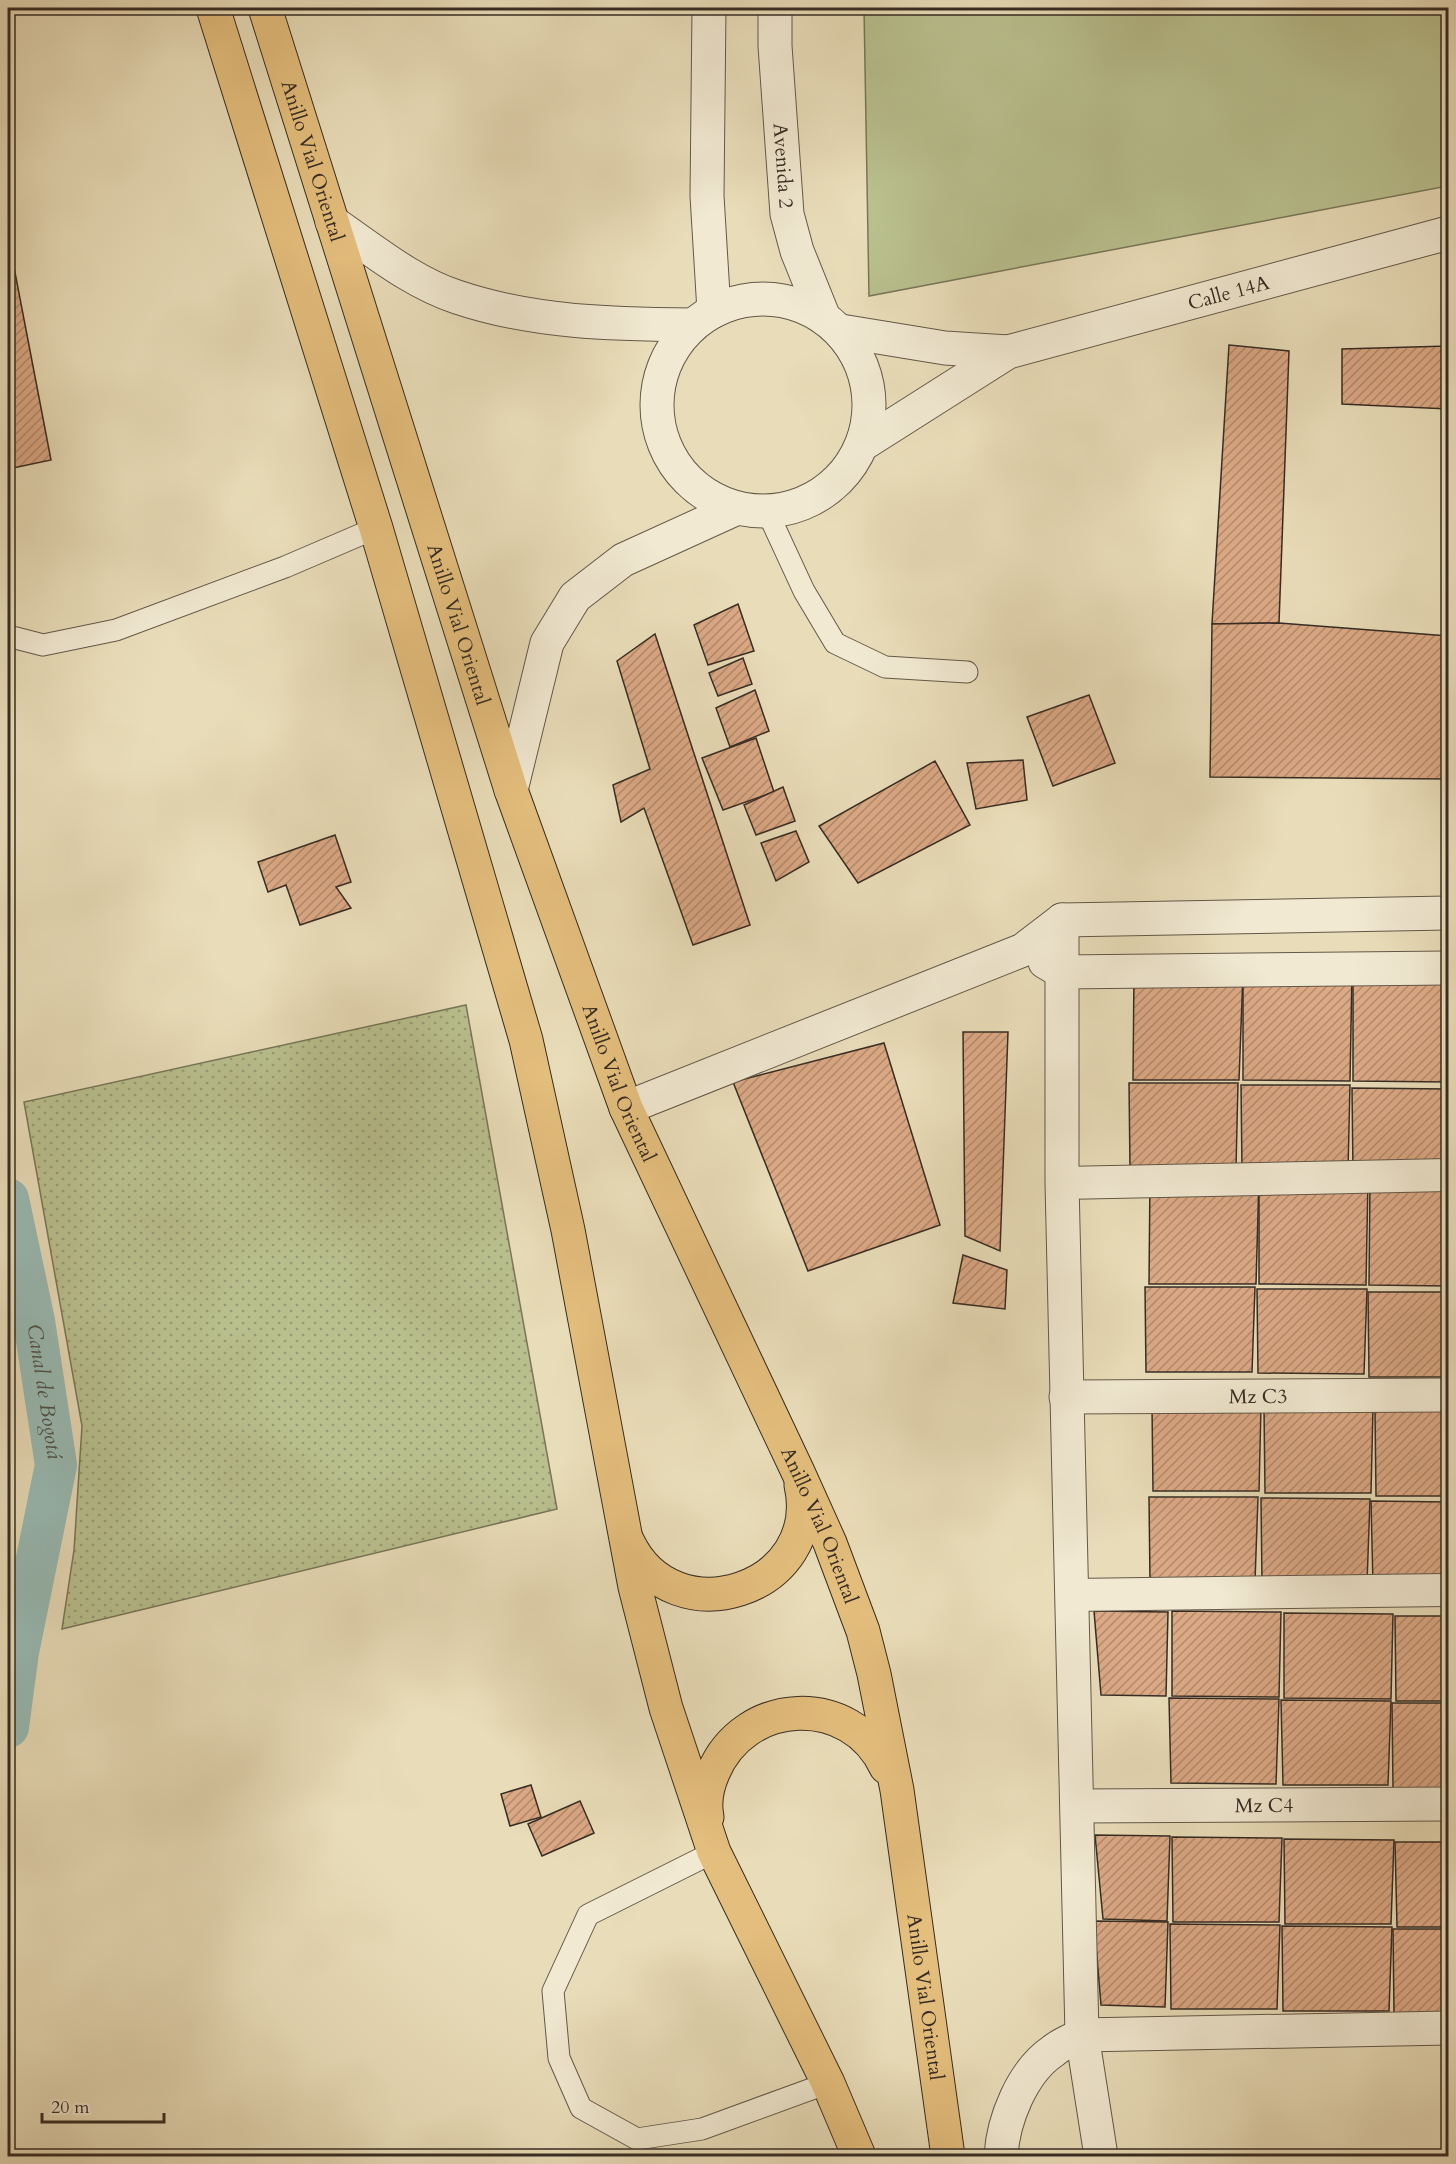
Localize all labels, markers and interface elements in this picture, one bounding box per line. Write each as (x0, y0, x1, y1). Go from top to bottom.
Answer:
street label: Anillo Vial Oriental (274, 77, 351, 245)
street label: Avenida 2 (767, 122, 800, 209)
street label: Calle 14A (1185, 269, 1273, 317)
street label: Anillo Vial Oriental (420, 540, 496, 708)
street label: Anillo Vial Oriental (575, 1000, 663, 1166)
water label: Canal de Bogotá (20, 1322, 69, 1462)
street label: Mz C3 (1229, 1383, 1287, 1410)
street label: Anillo Vial Oriental (774, 1443, 864, 1607)
street label: Mz C4 (1235, 1792, 1293, 1819)
street label: Anillo Vial Oriental (900, 1912, 950, 2082)
scale bar (42, 2086, 164, 2124)
text: 20 m (51, 2095, 90, 2120)

